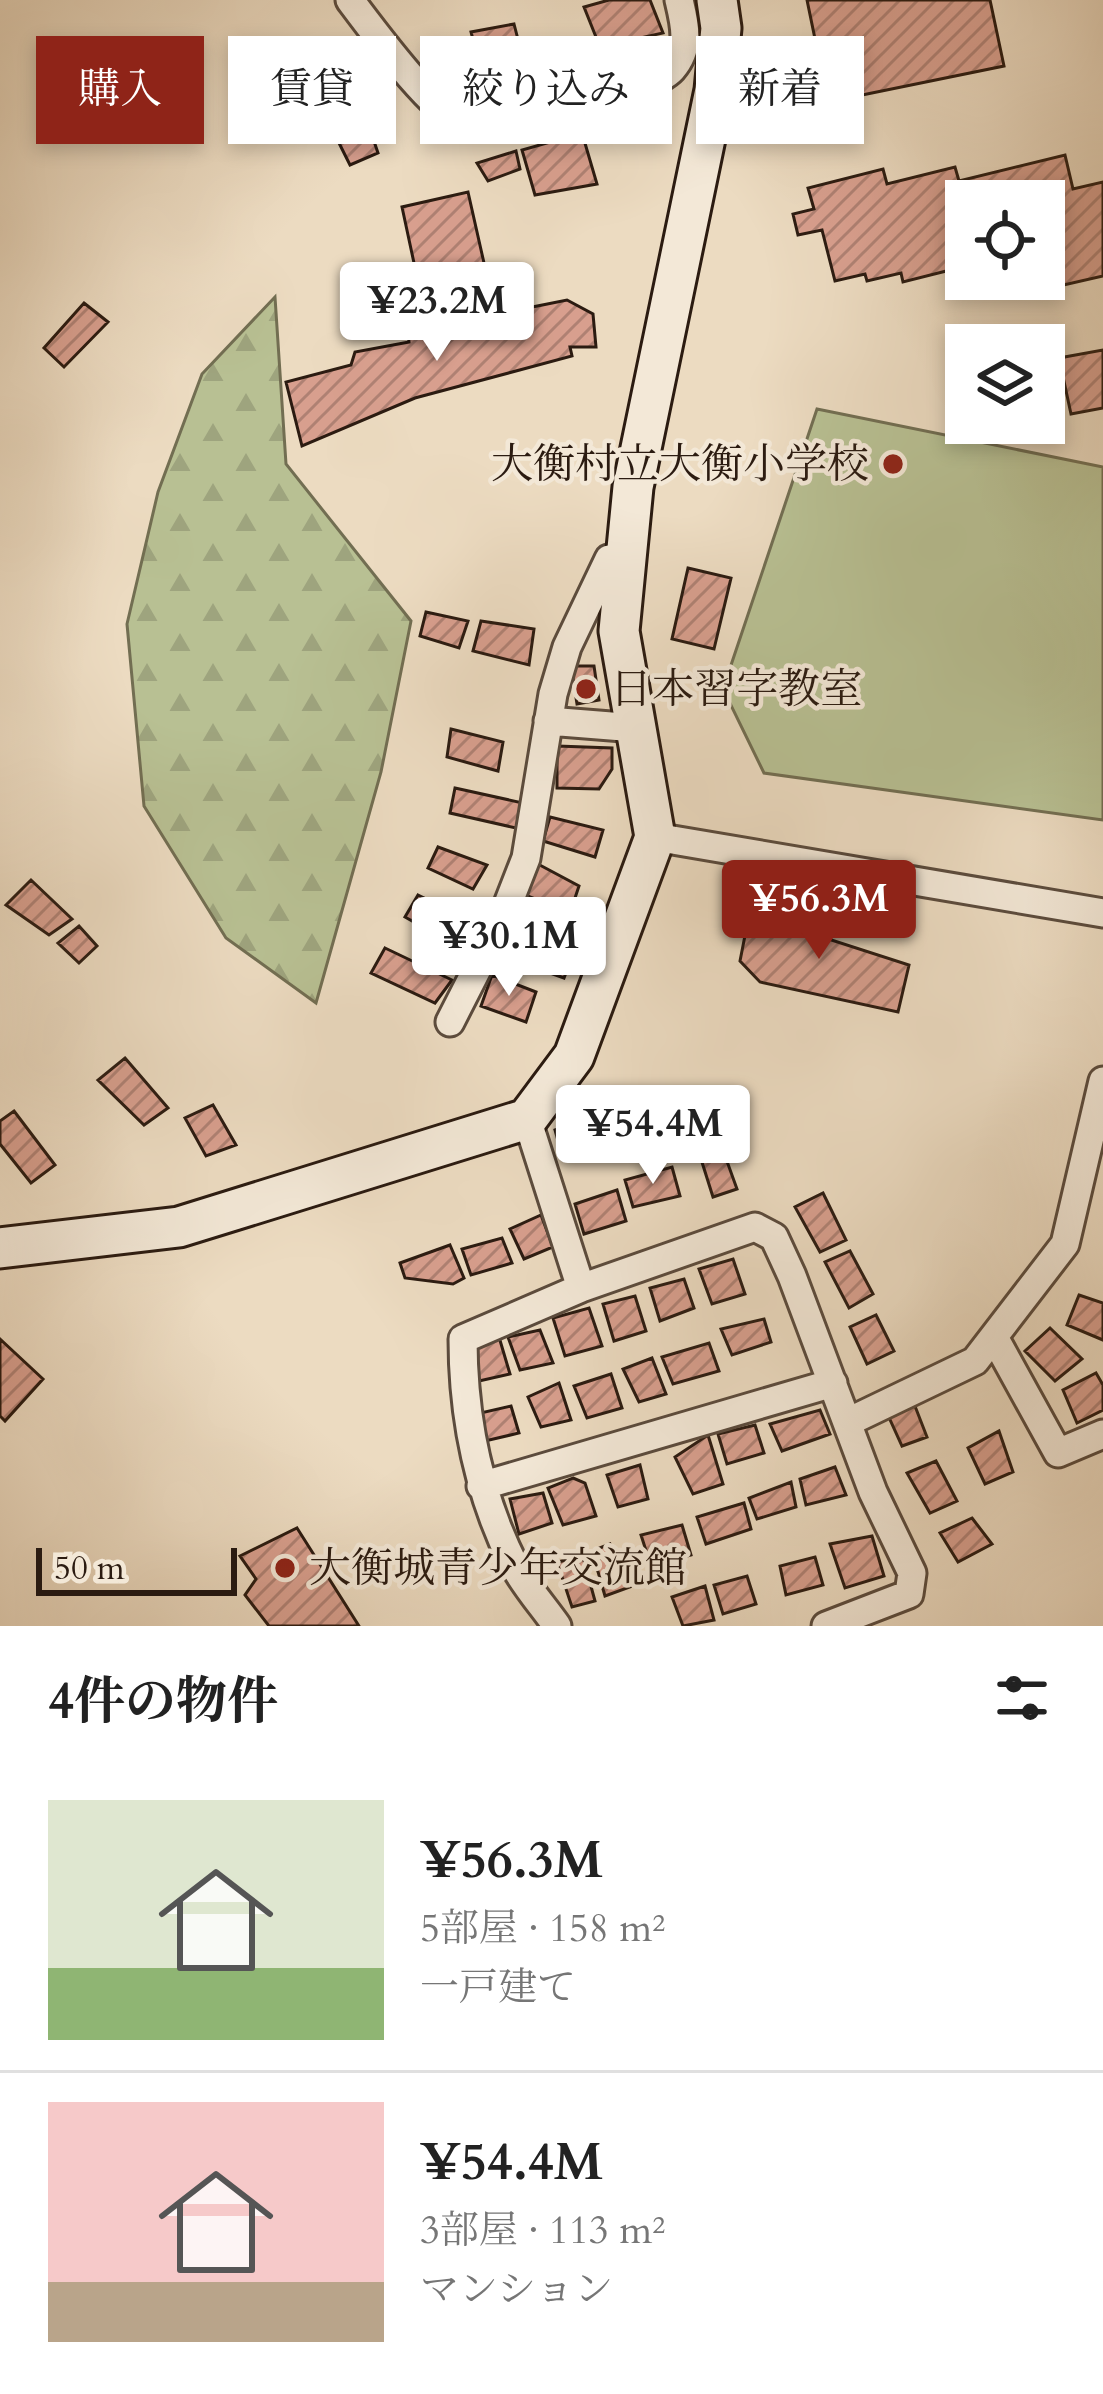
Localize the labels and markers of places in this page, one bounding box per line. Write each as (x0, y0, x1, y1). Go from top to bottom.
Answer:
pin: ¥23.2M (339, 262, 535, 364)
place label: 大衡村立大衡小学校 (491, 436, 869, 493)
marker: 大衡村立大衡小学校 (880, 451, 906, 477)
place label: 日本習字教室 (610, 661, 862, 718)
marker: 日本習字教室 (573, 676, 599, 702)
pin: ¥56.3M (721, 860, 917, 962)
pin: ¥30.1M (411, 897, 607, 999)
pin: ¥54.4M (555, 1085, 751, 1187)
place label: 大衡城青少年交流館 (309, 1540, 687, 1597)
marker: 大衡城青少年交流館 (272, 1555, 298, 1581)

